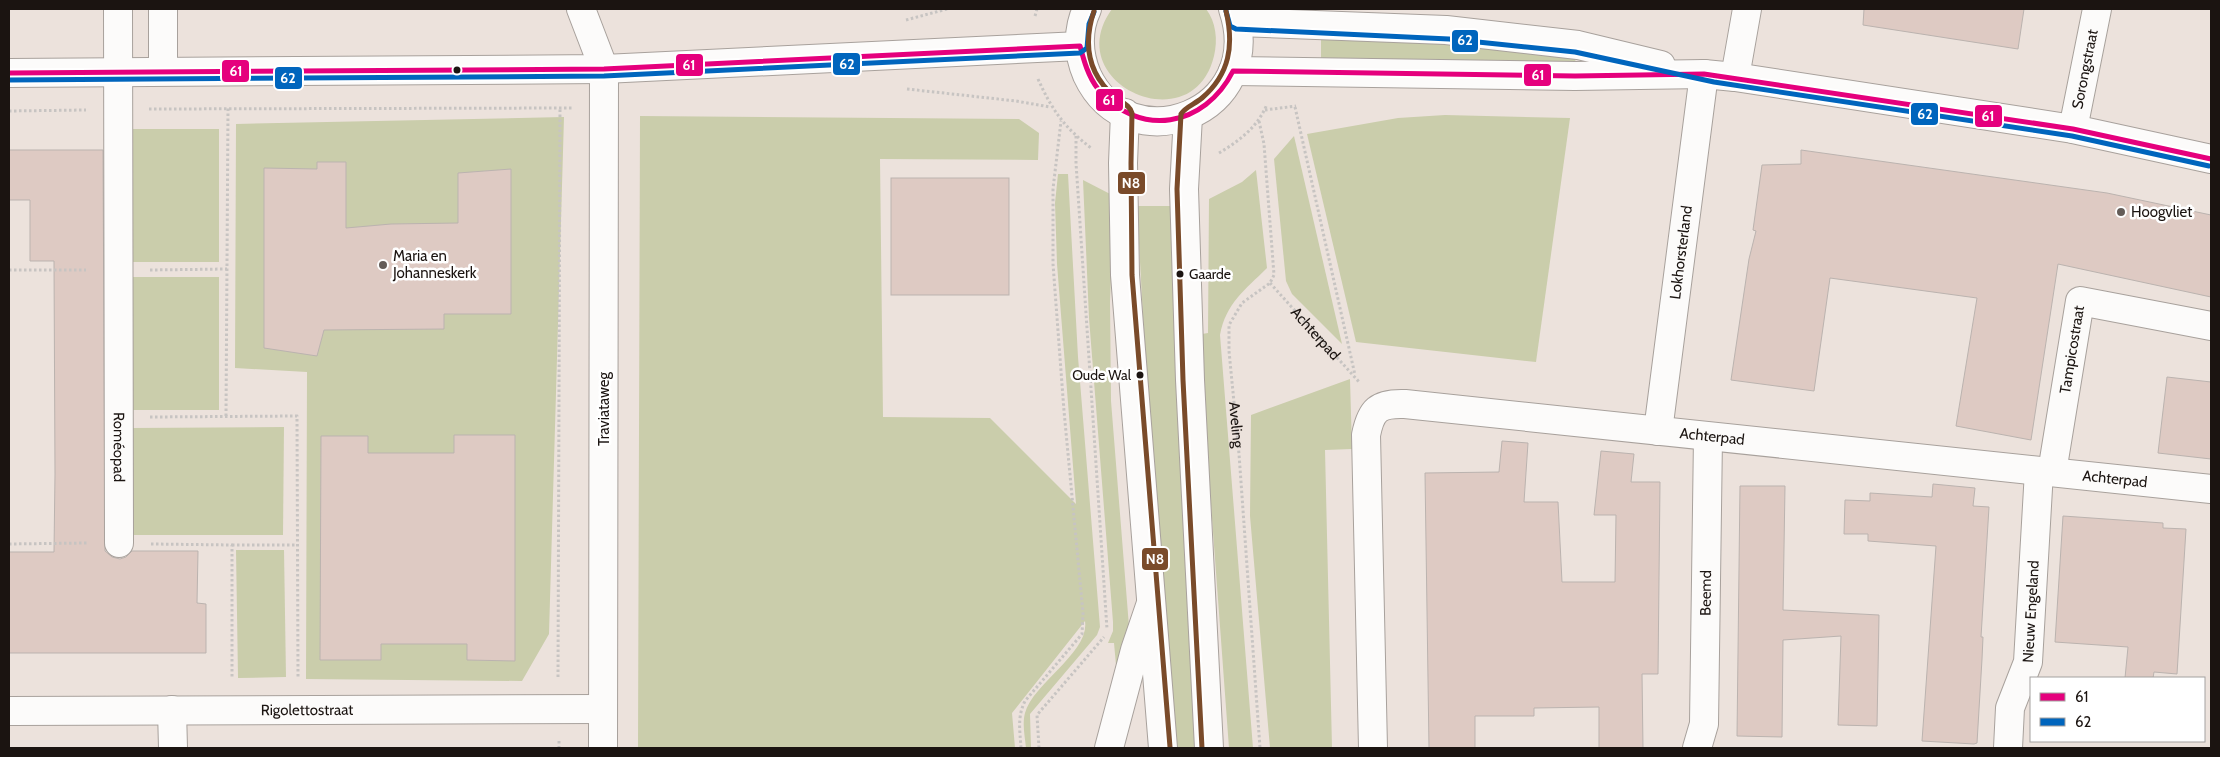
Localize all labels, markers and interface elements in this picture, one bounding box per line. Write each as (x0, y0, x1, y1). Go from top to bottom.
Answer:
street label: Sorongstraat (2068, 28, 2102, 111)
line badge: 62 (1451, 29, 1479, 53)
text: 62 (1457, 31, 1473, 49)
line badge: 62 (832, 52, 861, 76)
line badge: 61 (675, 53, 704, 77)
text: 62 (839, 55, 855, 73)
text: 61 (682, 56, 696, 74)
line badge: 61 (221, 59, 250, 83)
text: 61 (229, 62, 243, 80)
line badge: 61 (1523, 63, 1552, 87)
unlabelled marker (452, 65, 462, 75)
line badge: 62 (274, 66, 303, 90)
text: 61 (1531, 66, 1545, 84)
text: 62 (280, 69, 296, 87)
line badge: 61 (1095, 88, 1124, 112)
text: 61 (1102, 91, 1116, 109)
line badge: 62 (1910, 102, 1939, 126)
line badge: 61 (1974, 104, 2003, 128)
text: 62 (1917, 105, 1933, 123)
text: 61 (1981, 107, 1995, 125)
line badge: N8 (1117, 171, 1146, 195)
text: N8 (1122, 174, 1140, 192)
place label: Hoogvliet (2131, 203, 2192, 221)
street label: Lokhorsterland (1666, 204, 1696, 301)
marker: Hoogvliet (2115, 206, 2127, 218)
place label: Maria en Johanneskerk (392, 247, 477, 282)
marker: Maria en Johanneskerk (377, 259, 389, 271)
place label: Gaarde (1189, 265, 1231, 283)
marker: Gaarde (1175, 269, 1185, 279)
street label: Achterpad (1287, 303, 1344, 364)
street label: Tampicostraat (2056, 304, 2088, 395)
place label: Oude Wal (1072, 366, 1132, 384)
marker: Oude Wal (1135, 370, 1145, 380)
street label: Traviataweg (595, 372, 613, 446)
street label: Aveling (1225, 401, 1247, 449)
street label: Roméopad (110, 412, 128, 482)
street label: Achterpad (1679, 424, 1746, 449)
street label: Achterpad (2082, 466, 2148, 491)
line badge: N8 (1141, 547, 1169, 571)
text: N8 (1146, 550, 1164, 568)
street label: Nieuw Engeland (2019, 560, 2043, 663)
street label: Beemd (1697, 570, 1715, 616)
legend (2030, 677, 2205, 742)
text: 61 (2075, 688, 2088, 706)
street label: Rigolettostraat (261, 701, 353, 719)
text: 62 (2075, 713, 2092, 731)

